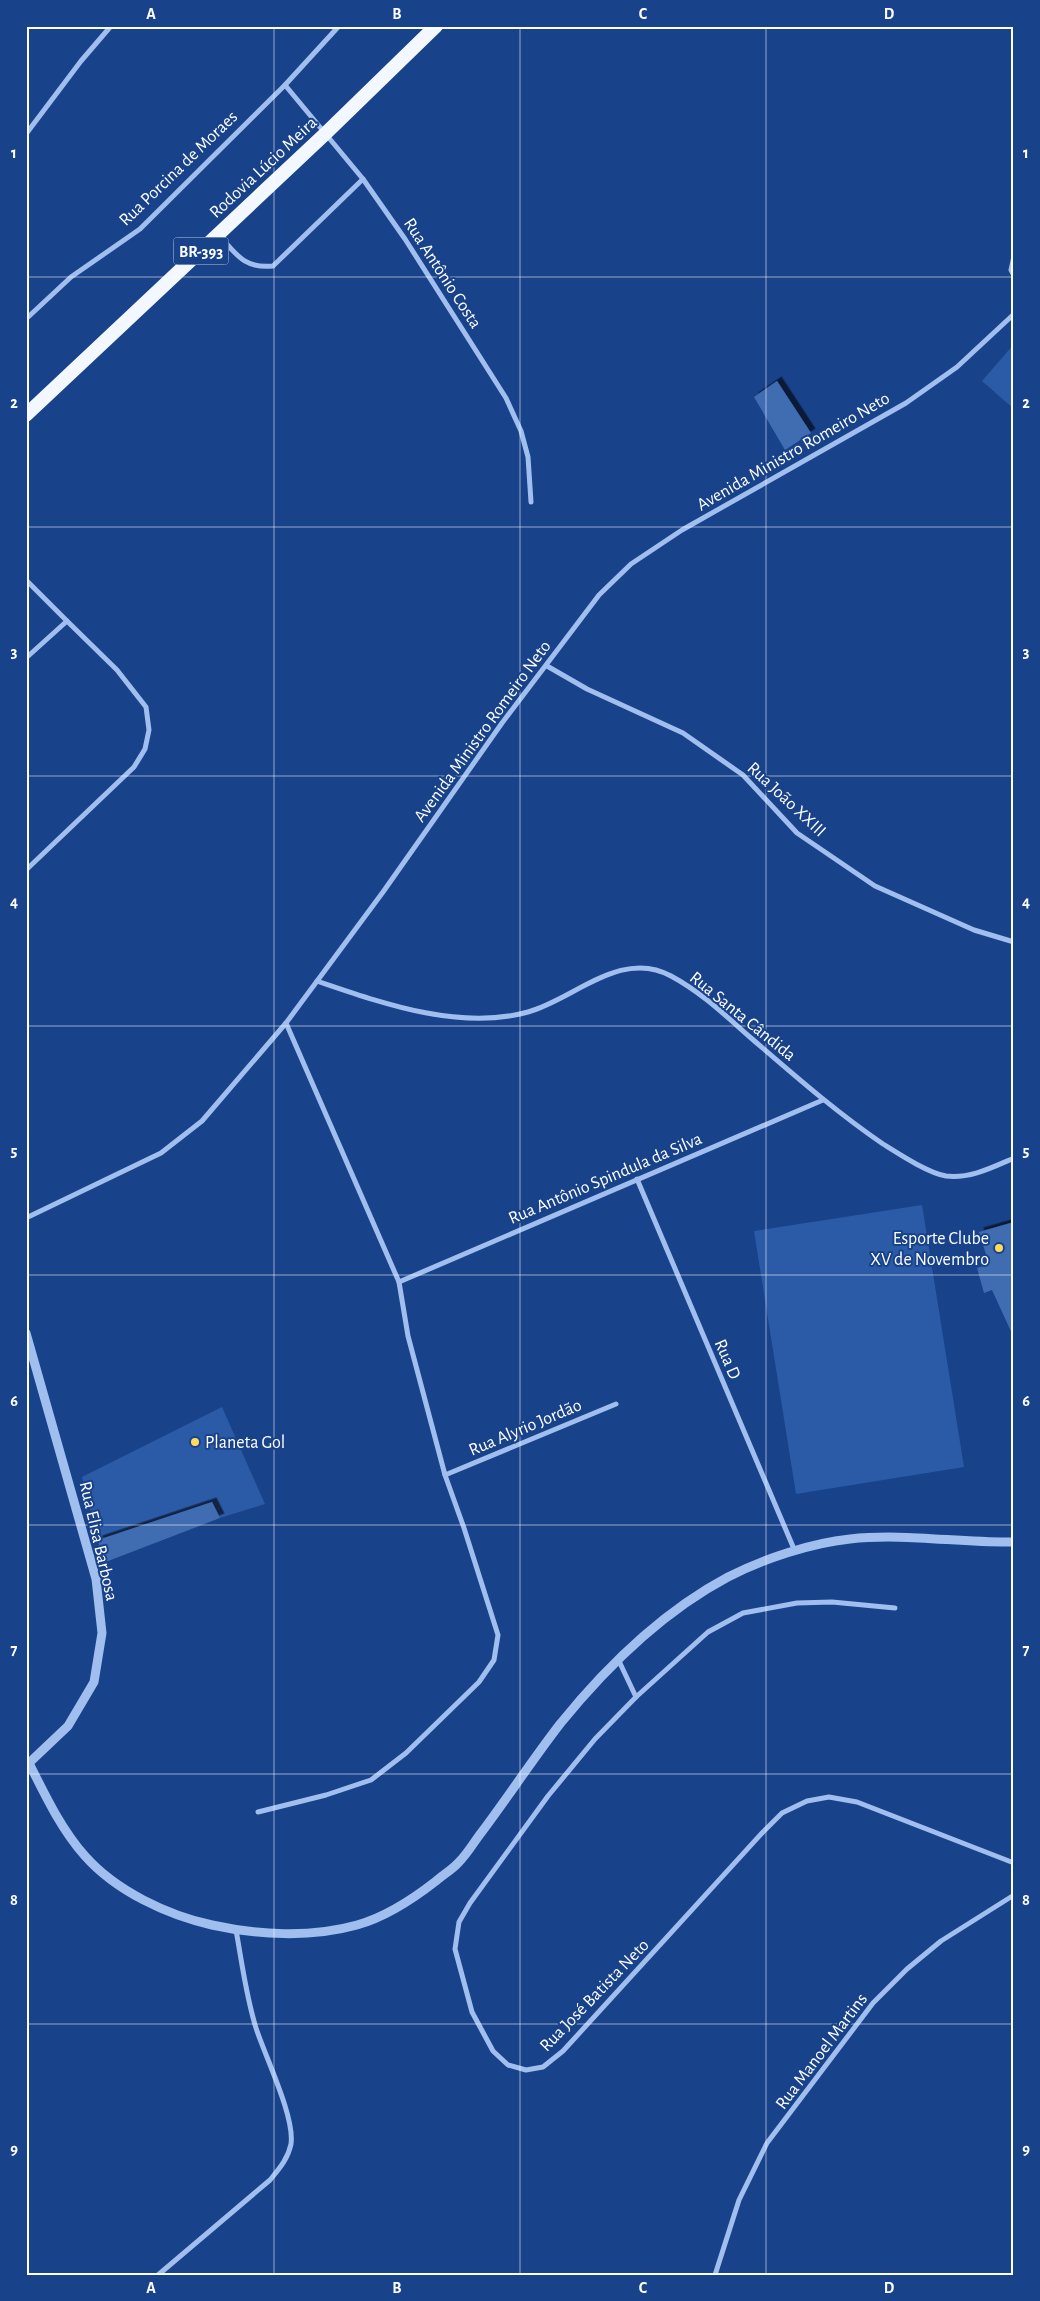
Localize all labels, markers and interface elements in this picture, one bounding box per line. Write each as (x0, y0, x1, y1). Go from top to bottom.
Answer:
text: A (146, 6, 156, 22)
text: B (392, 6, 402, 22)
text: C (639, 6, 648, 22)
text: D (884, 6, 895, 22)
street label: Rua Porcina de Moraes (116, 108, 241, 230)
street label: Rodovia Lúcio Meira (207, 114, 321, 222)
text: 1 (11, 145, 17, 161)
text: 1 (1023, 145, 1029, 161)
street label: Rua Antônio Costa (400, 215, 485, 332)
road number: BR-393 (174, 238, 228, 264)
street label: Avenida Ministro Romeiro Neto (694, 389, 893, 515)
text: 2 (10, 395, 18, 411)
text: 2 (1022, 395, 1030, 411)
street label: Avenida Ministro Romeiro Neto (411, 637, 555, 826)
text: 3 (11, 644, 18, 660)
text: 3 (1023, 644, 1030, 660)
street label: Rua João XXIII (744, 759, 829, 840)
text: 4 (10, 894, 18, 910)
text: 4 (1022, 894, 1030, 910)
street label: Rua Santa Cândida (686, 969, 799, 1065)
street label: Rua Antônio Spindula da Silva (506, 1130, 705, 1228)
text: 5 (11, 1143, 18, 1159)
text: 5 (1023, 1143, 1030, 1159)
place label: Esporte Clube XV de Novembro (870, 1230, 989, 1269)
marker: Esporte Clube XV de Novembro (993, 1242, 1005, 1254)
street label: Rua D (711, 1337, 744, 1382)
text: 6 (10, 1393, 18, 1409)
text: 6 (1022, 1393, 1030, 1409)
street label: Rua Alyrio Jordão (466, 1396, 585, 1460)
place label: Planeta Gol (205, 1434, 285, 1452)
marker: Planeta Gol (189, 1436, 201, 1448)
street label: Rua Elisa Barbosa (76, 1480, 121, 1603)
text: 7 (11, 1642, 18, 1658)
text: 7 (1023, 1642, 1030, 1658)
text: 8 (10, 1892, 18, 1908)
text: 8 (1022, 1892, 1030, 1908)
street label: Rua José Batista Neto (537, 1936, 653, 2055)
street label: Rua Manoel Martins (772, 1990, 871, 2113)
text: 9 (10, 2141, 18, 2157)
text: 9 (1022, 2141, 1030, 2157)
text: A (146, 2280, 156, 2296)
text: B (392, 2280, 402, 2296)
text: C (639, 2280, 648, 2296)
text: D (884, 2280, 895, 2296)

